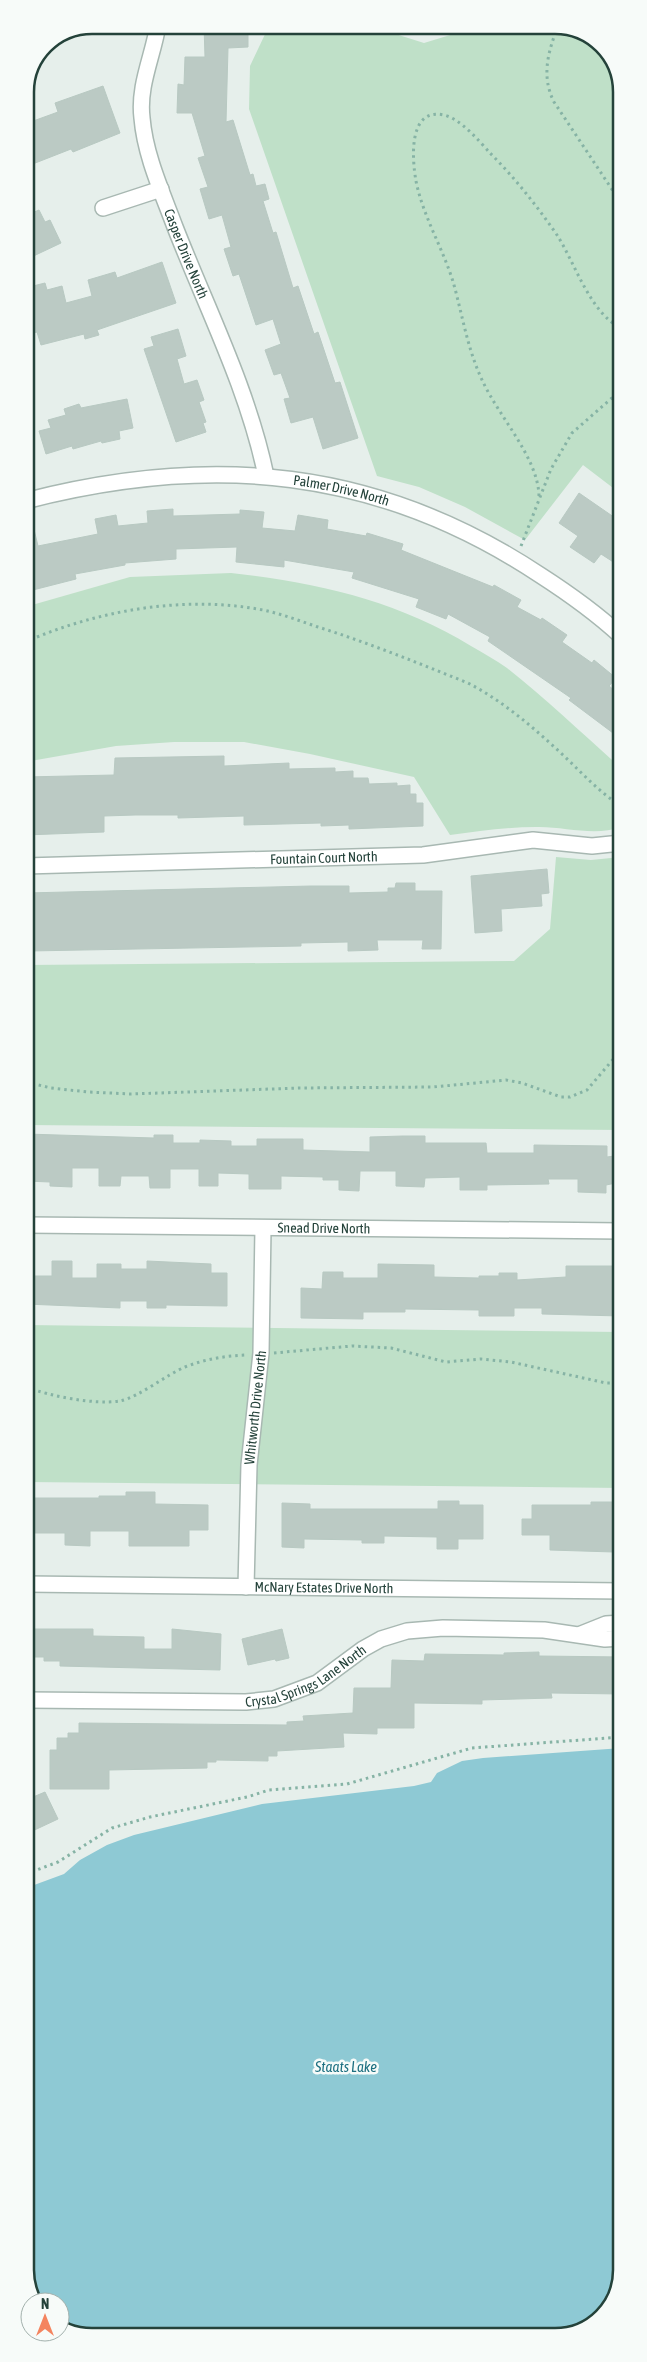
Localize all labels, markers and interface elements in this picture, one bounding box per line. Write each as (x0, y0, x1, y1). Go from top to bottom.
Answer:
street label: Casper Drive North (161, 207, 212, 301)
street label: Palmer Drive North (292, 472, 391, 509)
street label: Fountain Court North (270, 848, 378, 867)
street label: Snead Drive North (277, 1220, 371, 1236)
street label: Whitworth Drive North (241, 1350, 269, 1465)
street label: McNary Estates Drive North (255, 1579, 393, 1596)
street label: Crystal Springs Lane North (244, 1642, 369, 1710)
water label: Staats Lake (314, 2058, 377, 2075)
north arrow (20, 2292, 70, 2342)
text: N (41, 2296, 49, 2312)

